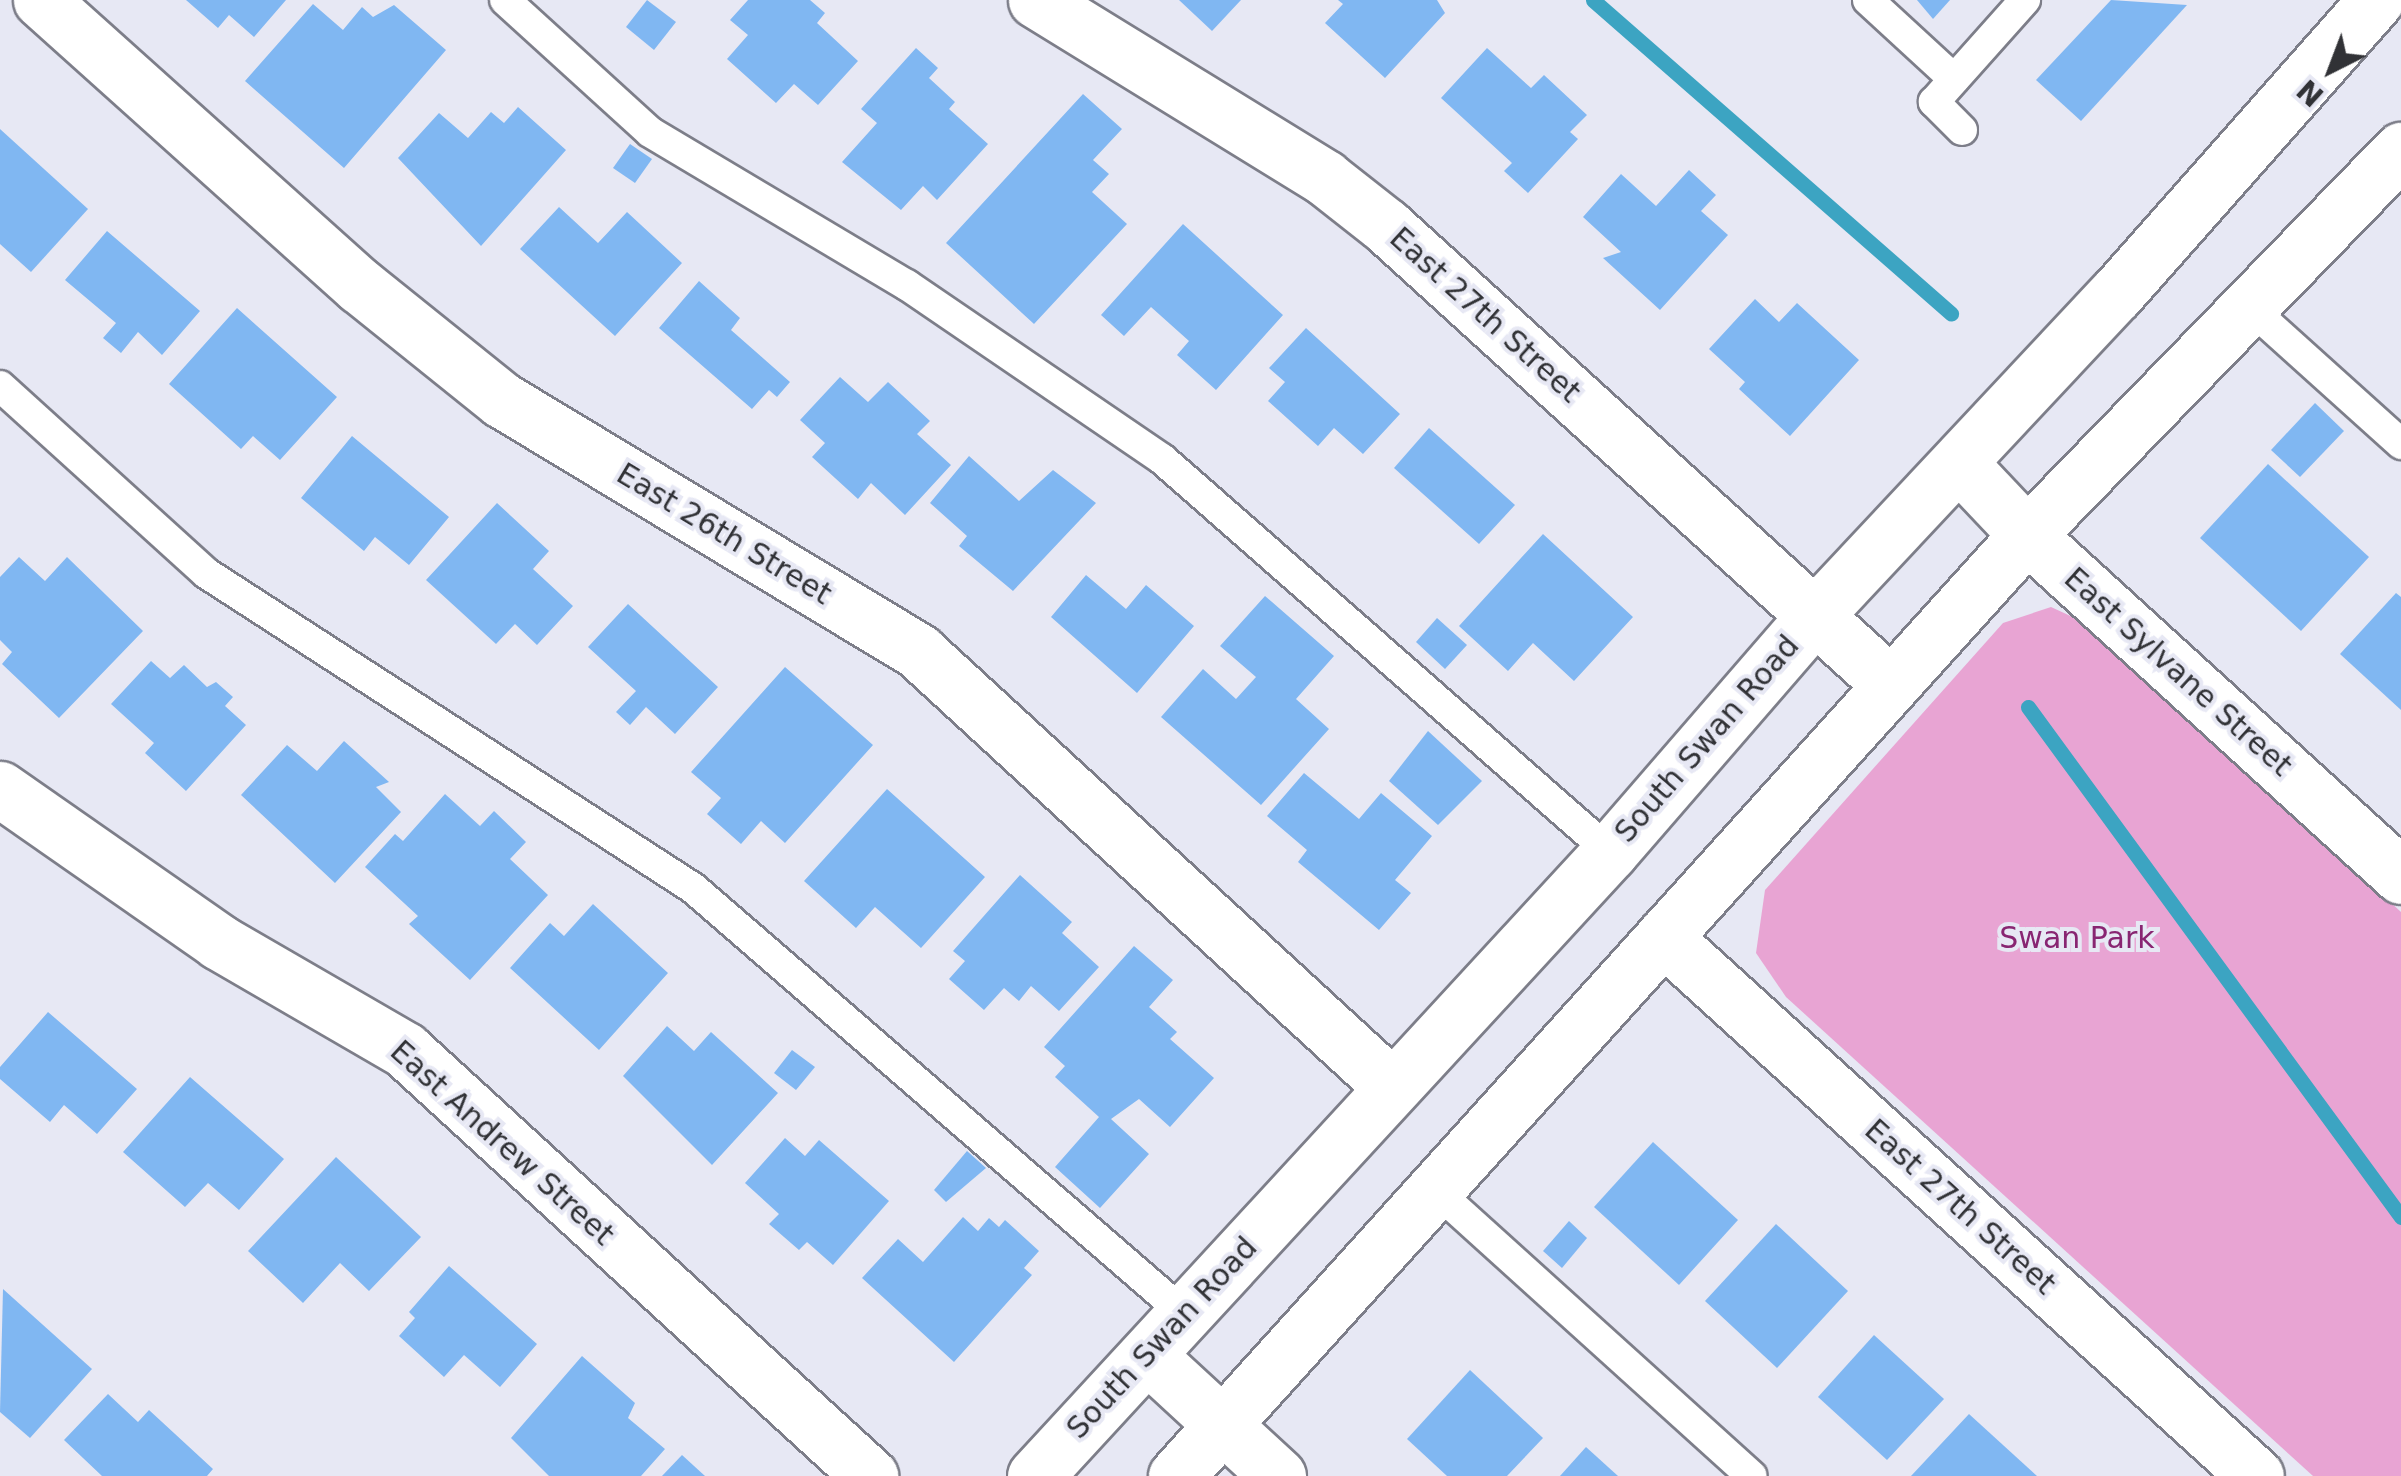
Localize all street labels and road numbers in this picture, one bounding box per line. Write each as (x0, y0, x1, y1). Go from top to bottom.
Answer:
street label: East 27th Street (1382, 220, 1588, 410)
street label: East 26th Street (610, 456, 838, 612)
street label: East Sylvane Street (2057, 560, 2299, 784)
street label: South Swan Road (1607, 628, 1807, 850)
street label: East Andrew Street (383, 1033, 621, 1253)
street label: East 27th Street (1857, 1112, 2063, 1302)
street label: South Swan Road (1059, 1230, 1265, 1446)

